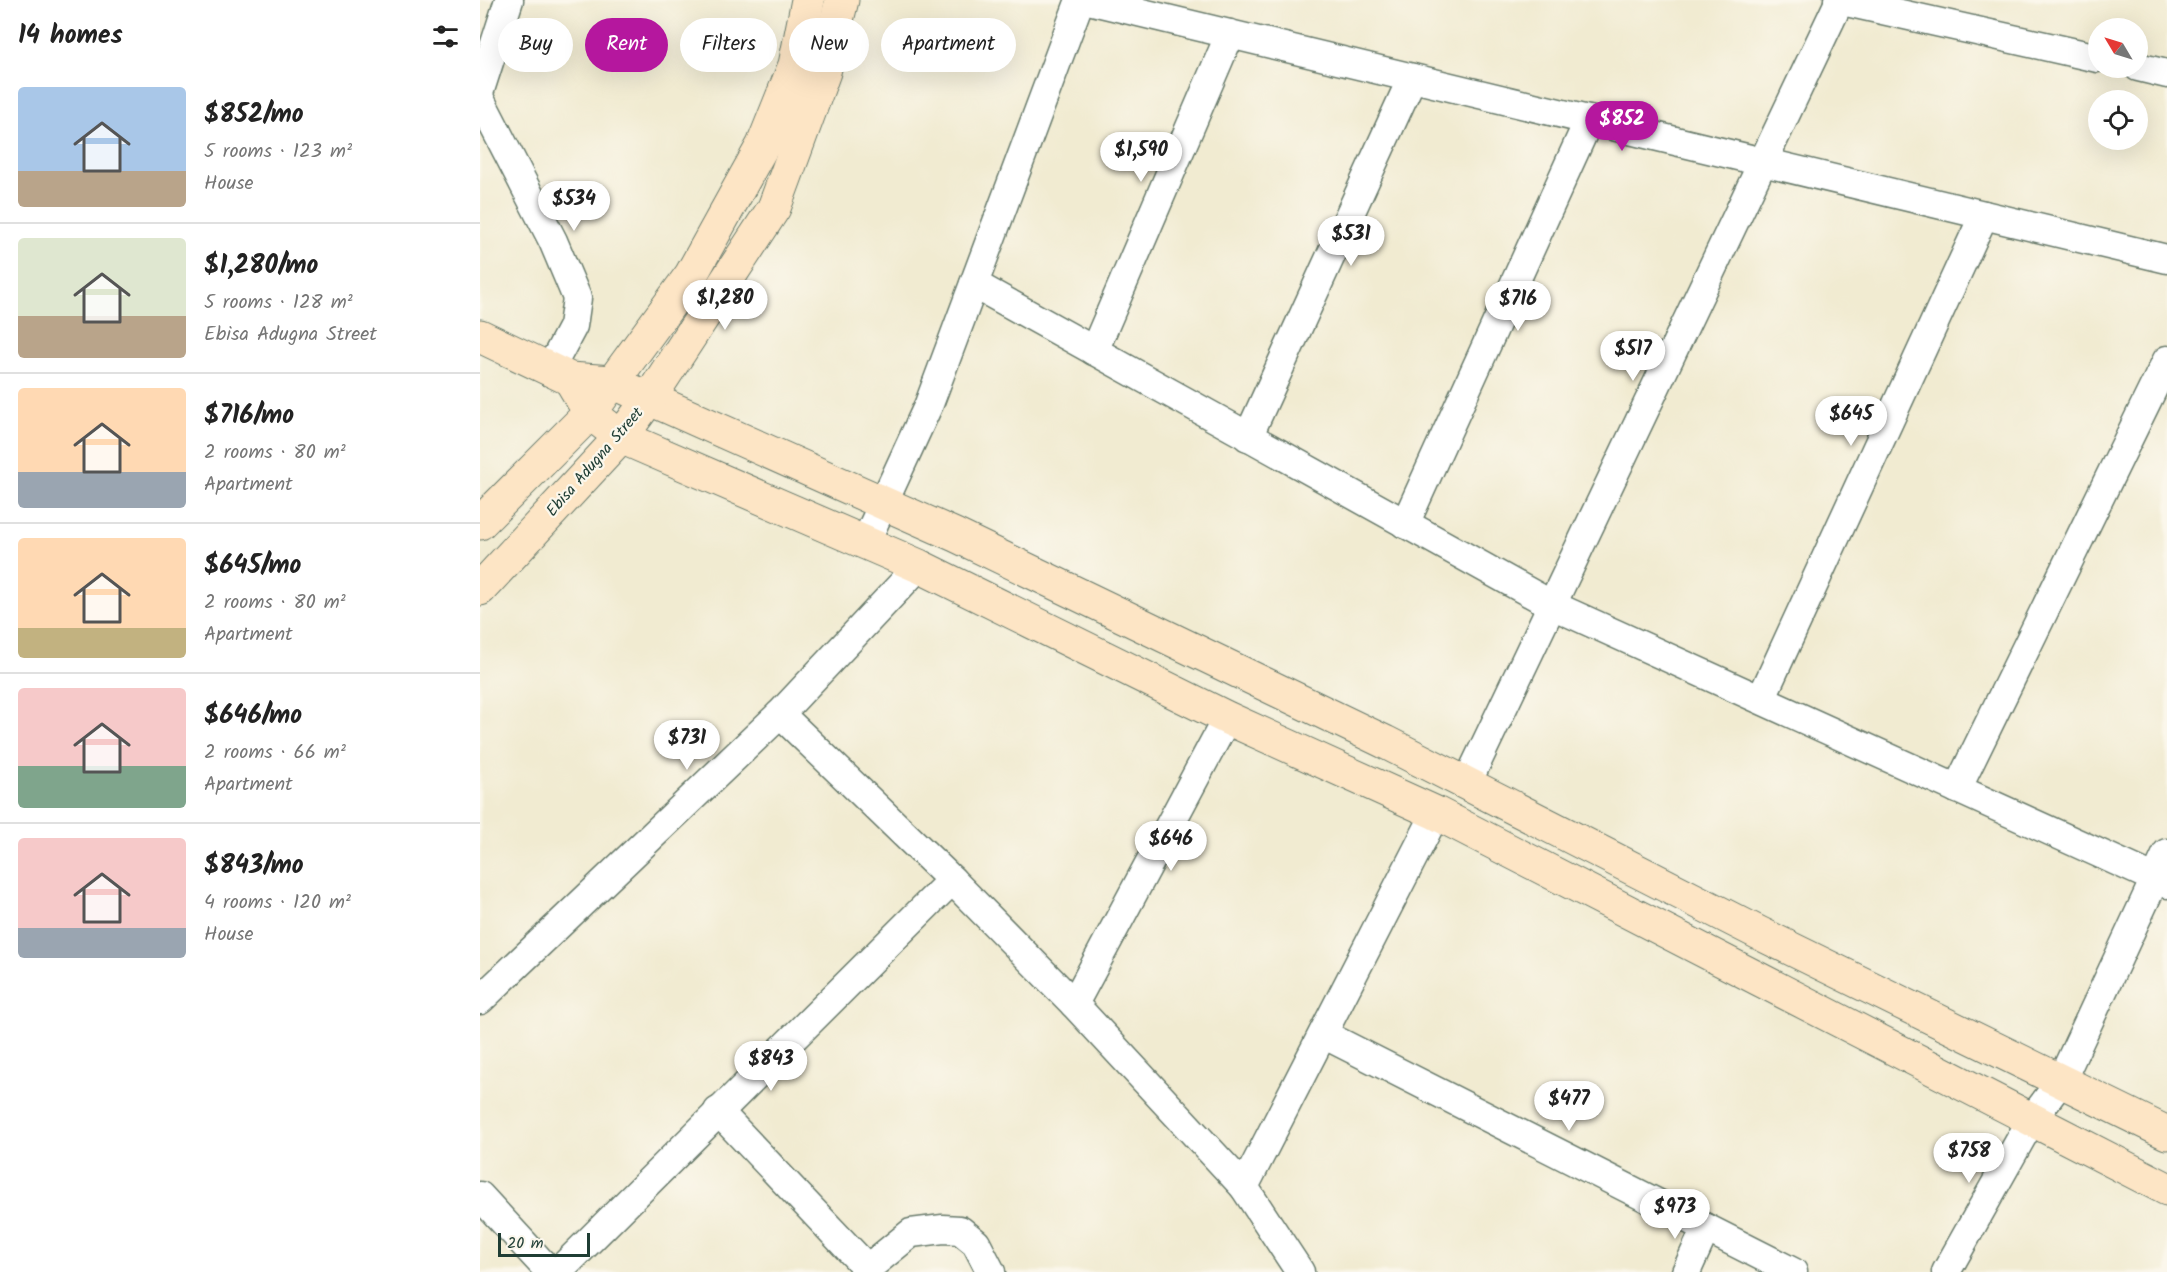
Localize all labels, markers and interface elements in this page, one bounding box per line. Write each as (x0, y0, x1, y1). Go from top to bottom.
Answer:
text: 14 homes (18, 15, 123, 57)
chip: Buy (498, 18, 573, 72)
chip: Rent (585, 18, 668, 72)
chip: Filters (680, 18, 777, 72)
chip: New (789, 18, 869, 72)
chip: Apartment (881, 18, 1016, 72)
north arrow (2088, 18, 2148, 78)
map controls (2088, 18, 2148, 150)
icon: filters (429, 20, 462, 53)
button: locate (2088, 90, 2148, 150)
text: $852/mo (204, 94, 304, 136)
pin: $852 (1586, 101, 1658, 152)
text: $852 (1599, 104, 1645, 136)
icon: home (66, 111, 138, 183)
pin: $1,590 (1092, 132, 1190, 183)
text: $1,590 (1114, 135, 1168, 167)
text: 5 rooms · 123 m² (204, 136, 352, 168)
text: House (204, 168, 254, 200)
pin: $534 (538, 181, 610, 232)
text: $534 (552, 184, 596, 216)
pin: $531 (1315, 216, 1387, 267)
text: $531 (1332, 219, 1370, 251)
text: $1,280/mo (204, 245, 318, 287)
icon: home (66, 262, 138, 334)
pin: $1,280 (676, 280, 774, 331)
pin: $716 (1482, 281, 1554, 332)
text: $1,280 (697, 283, 753, 315)
text: $716 (1499, 284, 1537, 316)
text: 5 rooms · 128 m² (204, 287, 353, 319)
text: Ebisa Adugna Street (204, 319, 377, 351)
pin: $517 (1597, 331, 1669, 382)
text: $517 (1614, 334, 1652, 366)
text: $716/mo (204, 395, 294, 437)
pin: $645 (1815, 396, 1887, 447)
text: $645 (1829, 399, 1873, 431)
street label: Ebisa Adugna Street (540, 401, 650, 522)
icon: home (66, 412, 138, 484)
text: 2 rooms · 80 m² (204, 437, 346, 469)
text: Apartment (204, 469, 293, 501)
text: $645/mo (204, 545, 301, 587)
icon: home (66, 562, 138, 634)
text: 2 rooms · 80 m² (204, 587, 346, 619)
text: Apartment (204, 619, 293, 651)
text: $646/mo (204, 695, 302, 737)
icon: home (66, 712, 138, 784)
pin: $731 (651, 720, 723, 771)
text: $731 (668, 723, 706, 755)
text: 2 rooms · 66 m² (204, 737, 346, 769)
text: Apartment (204, 769, 293, 801)
pin: $646 (1135, 821, 1207, 872)
text: $646 (1149, 824, 1193, 856)
text: $843/mo (204, 845, 304, 887)
icon: home (66, 862, 138, 934)
text: 4 rooms · 120 m² (204, 887, 351, 919)
text: House (204, 919, 254, 951)
pin: $843 (735, 1041, 807, 1092)
text: $843 (748, 1044, 794, 1076)
pin: $477 (1533, 1081, 1605, 1132)
text: $477 (1548, 1084, 1590, 1116)
pin: $758 (1933, 1133, 2005, 1184)
text: $758 (1947, 1136, 1991, 1168)
pin: $973 (1639, 1189, 1711, 1240)
text: $973 (1654, 1192, 1696, 1224)
scale bar (498, 1230, 590, 1258)
text: 20 m (507, 1231, 543, 1256)

